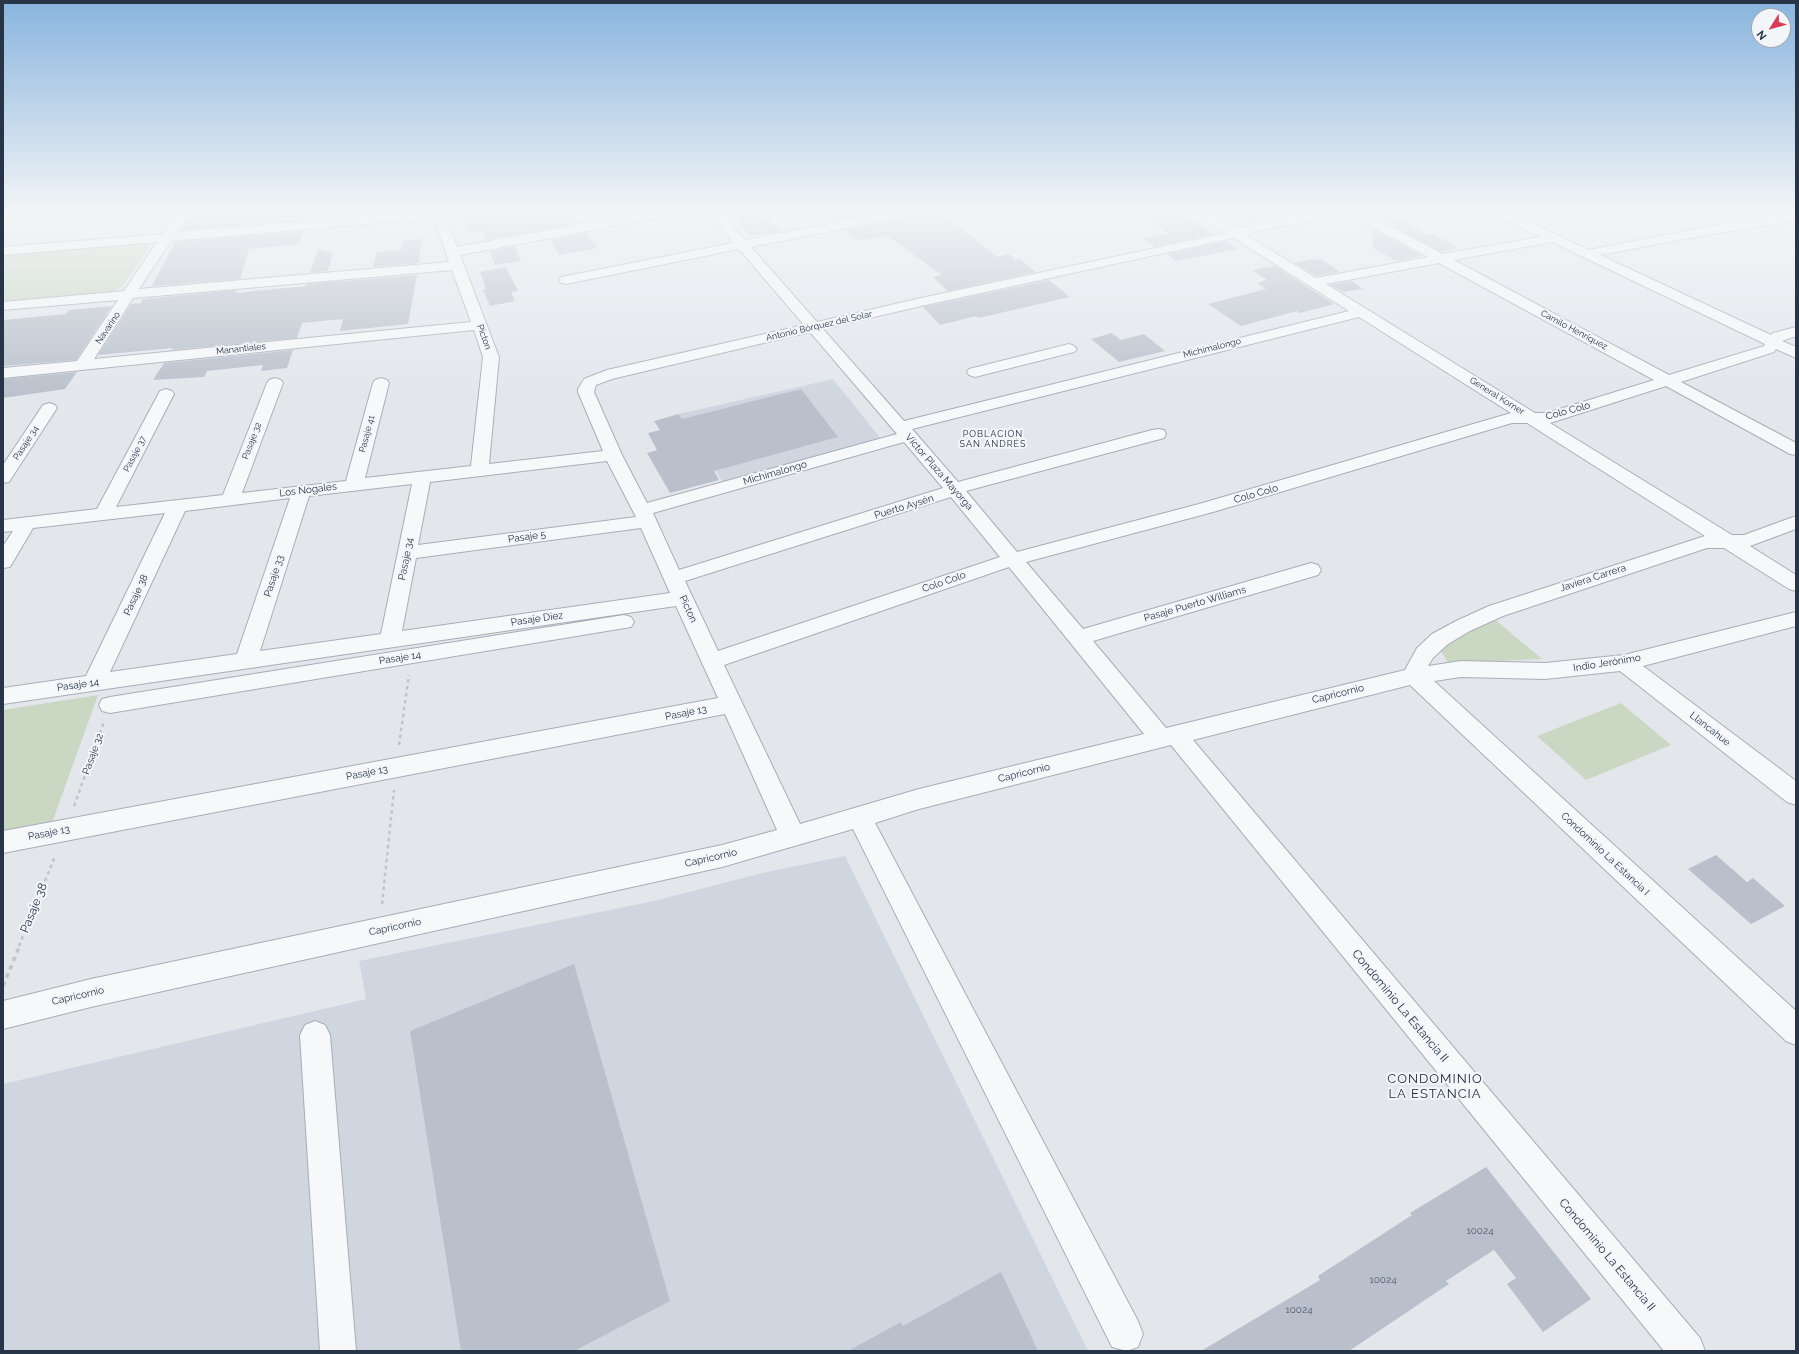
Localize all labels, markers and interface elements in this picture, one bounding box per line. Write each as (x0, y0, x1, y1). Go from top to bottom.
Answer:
north arrow (1751, 8, 1791, 48)
text: N (1754, 28, 1770, 42)
street label: Camilo Henríquez (1539, 308, 1609, 352)
street label: Antonio Bórquez del Solar (765, 309, 873, 343)
street label: Navarino (93, 310, 123, 346)
street label: Picton (474, 323, 494, 351)
street label: Michimalongo (1182, 336, 1242, 360)
street label: Manantiales (216, 341, 266, 357)
street label: General Korner (1468, 375, 1526, 417)
street label: Colo Colo (1544, 399, 1592, 423)
street label: Pasaje 41 (357, 414, 377, 454)
street label: Pasaje 32 (240, 421, 264, 461)
street label: Pasaje 34 (11, 424, 41, 462)
district label: POBLACIÓN SAN ANDRÉS (960, 429, 1026, 450)
street label: Víctor Plaza Mayorga (903, 431, 975, 513)
street label: Pasaje 37 (121, 434, 149, 474)
street label: Michimalongo (742, 458, 808, 488)
street label: Los Nogales (279, 481, 337, 499)
street label: Colo Colo (1232, 482, 1280, 506)
street label: Puerto Aysén (873, 492, 935, 522)
street label: Pasaje 5 (507, 528, 547, 546)
street label: Pasaje 34 (396, 537, 416, 581)
street label: Pasaje 33 (262, 554, 286, 598)
street label: Javiera Carrera (1558, 562, 1628, 594)
street label: Colo Colo (921, 569, 967, 595)
street label: Pasaje 38 (121, 573, 151, 617)
street label: Pasaje Puerto Williams (1143, 584, 1247, 624)
street label: Picton (676, 593, 700, 625)
street label: Pasaje Diez (510, 609, 564, 629)
street label: Pasaje 14 (378, 649, 422, 667)
street label: Indio Jerónimo (1572, 652, 1642, 674)
street label: Pasaje 14 (56, 676, 100, 694)
street label: Capricornio (1311, 682, 1365, 706)
street label: Pasaje 13 (664, 703, 708, 723)
street label: Llancahue (1687, 709, 1733, 749)
street label: Pasaje 32 (80, 732, 106, 776)
street label: Capricornio (997, 761, 1051, 785)
street label: Pasaje 13 (345, 763, 389, 783)
street label: Condominio La Estancia I (1558, 810, 1652, 898)
street label: Pasaje 13 (27, 823, 71, 843)
street label: Capricornio (684, 846, 738, 870)
street label: Pasaje 38 (17, 881, 51, 935)
street label: Capricornio (368, 916, 422, 938)
street label: Condominio La Estancia II (1349, 947, 1451, 1065)
street label: Capricornio (51, 984, 105, 1008)
district label: CONDOMINIO LA ESTANCIA (1387, 1071, 1483, 1102)
street label: Condominio La Estancia II (1556, 1196, 1658, 1314)
house number: 10024 (1466, 1225, 1494, 1237)
house number: 10024 (1369, 1274, 1397, 1286)
house number: 10024 (1285, 1304, 1313, 1316)

